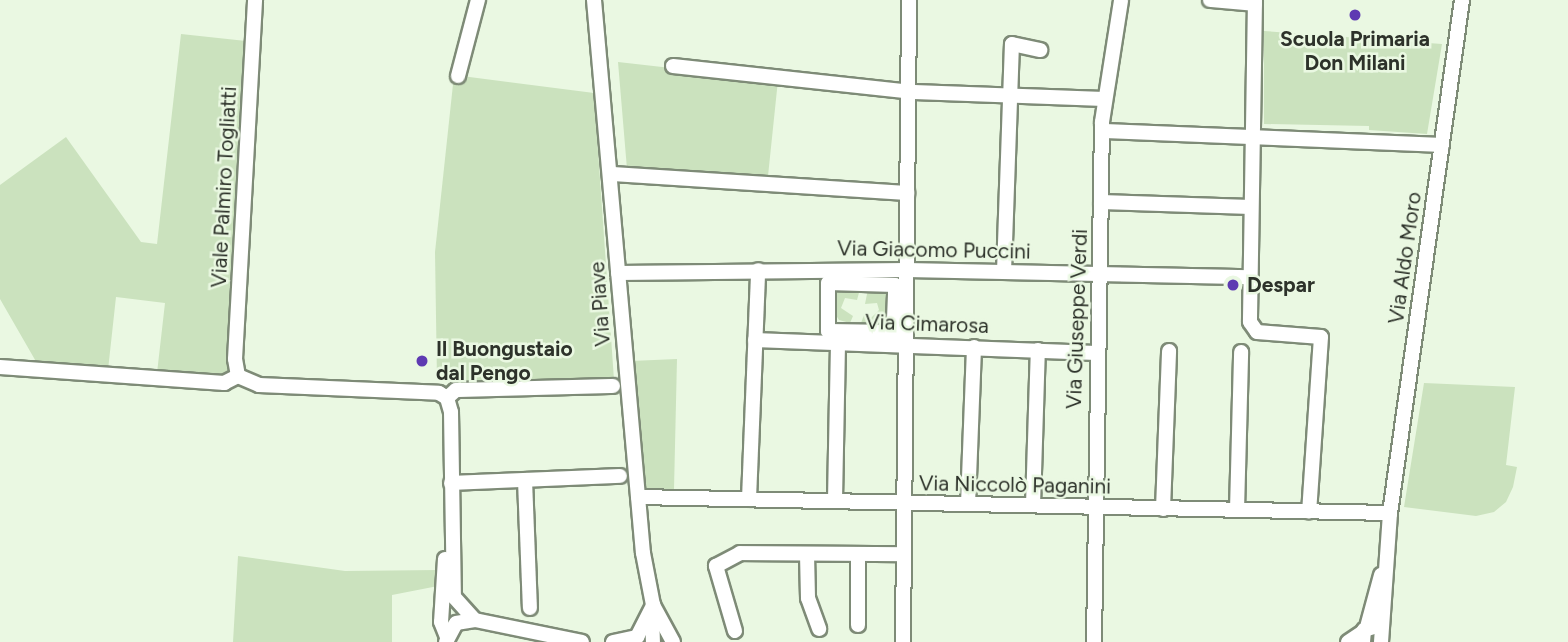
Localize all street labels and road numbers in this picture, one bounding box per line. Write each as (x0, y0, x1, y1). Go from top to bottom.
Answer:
street label: Viale Palmiro Togliatti (206, 86, 242, 288)
street label: Via Aldo Moro (1383, 190, 1427, 326)
street label: Via Giuseppe Verdi (1061, 229, 1093, 409)
street label: Via Giacomo Puccini (837, 236, 1031, 264)
street label: Via Piave (584, 261, 616, 347)
street label: Via Cimarosa (865, 309, 989, 339)
street label: Via Niccolò Paganini (919, 471, 1111, 499)

